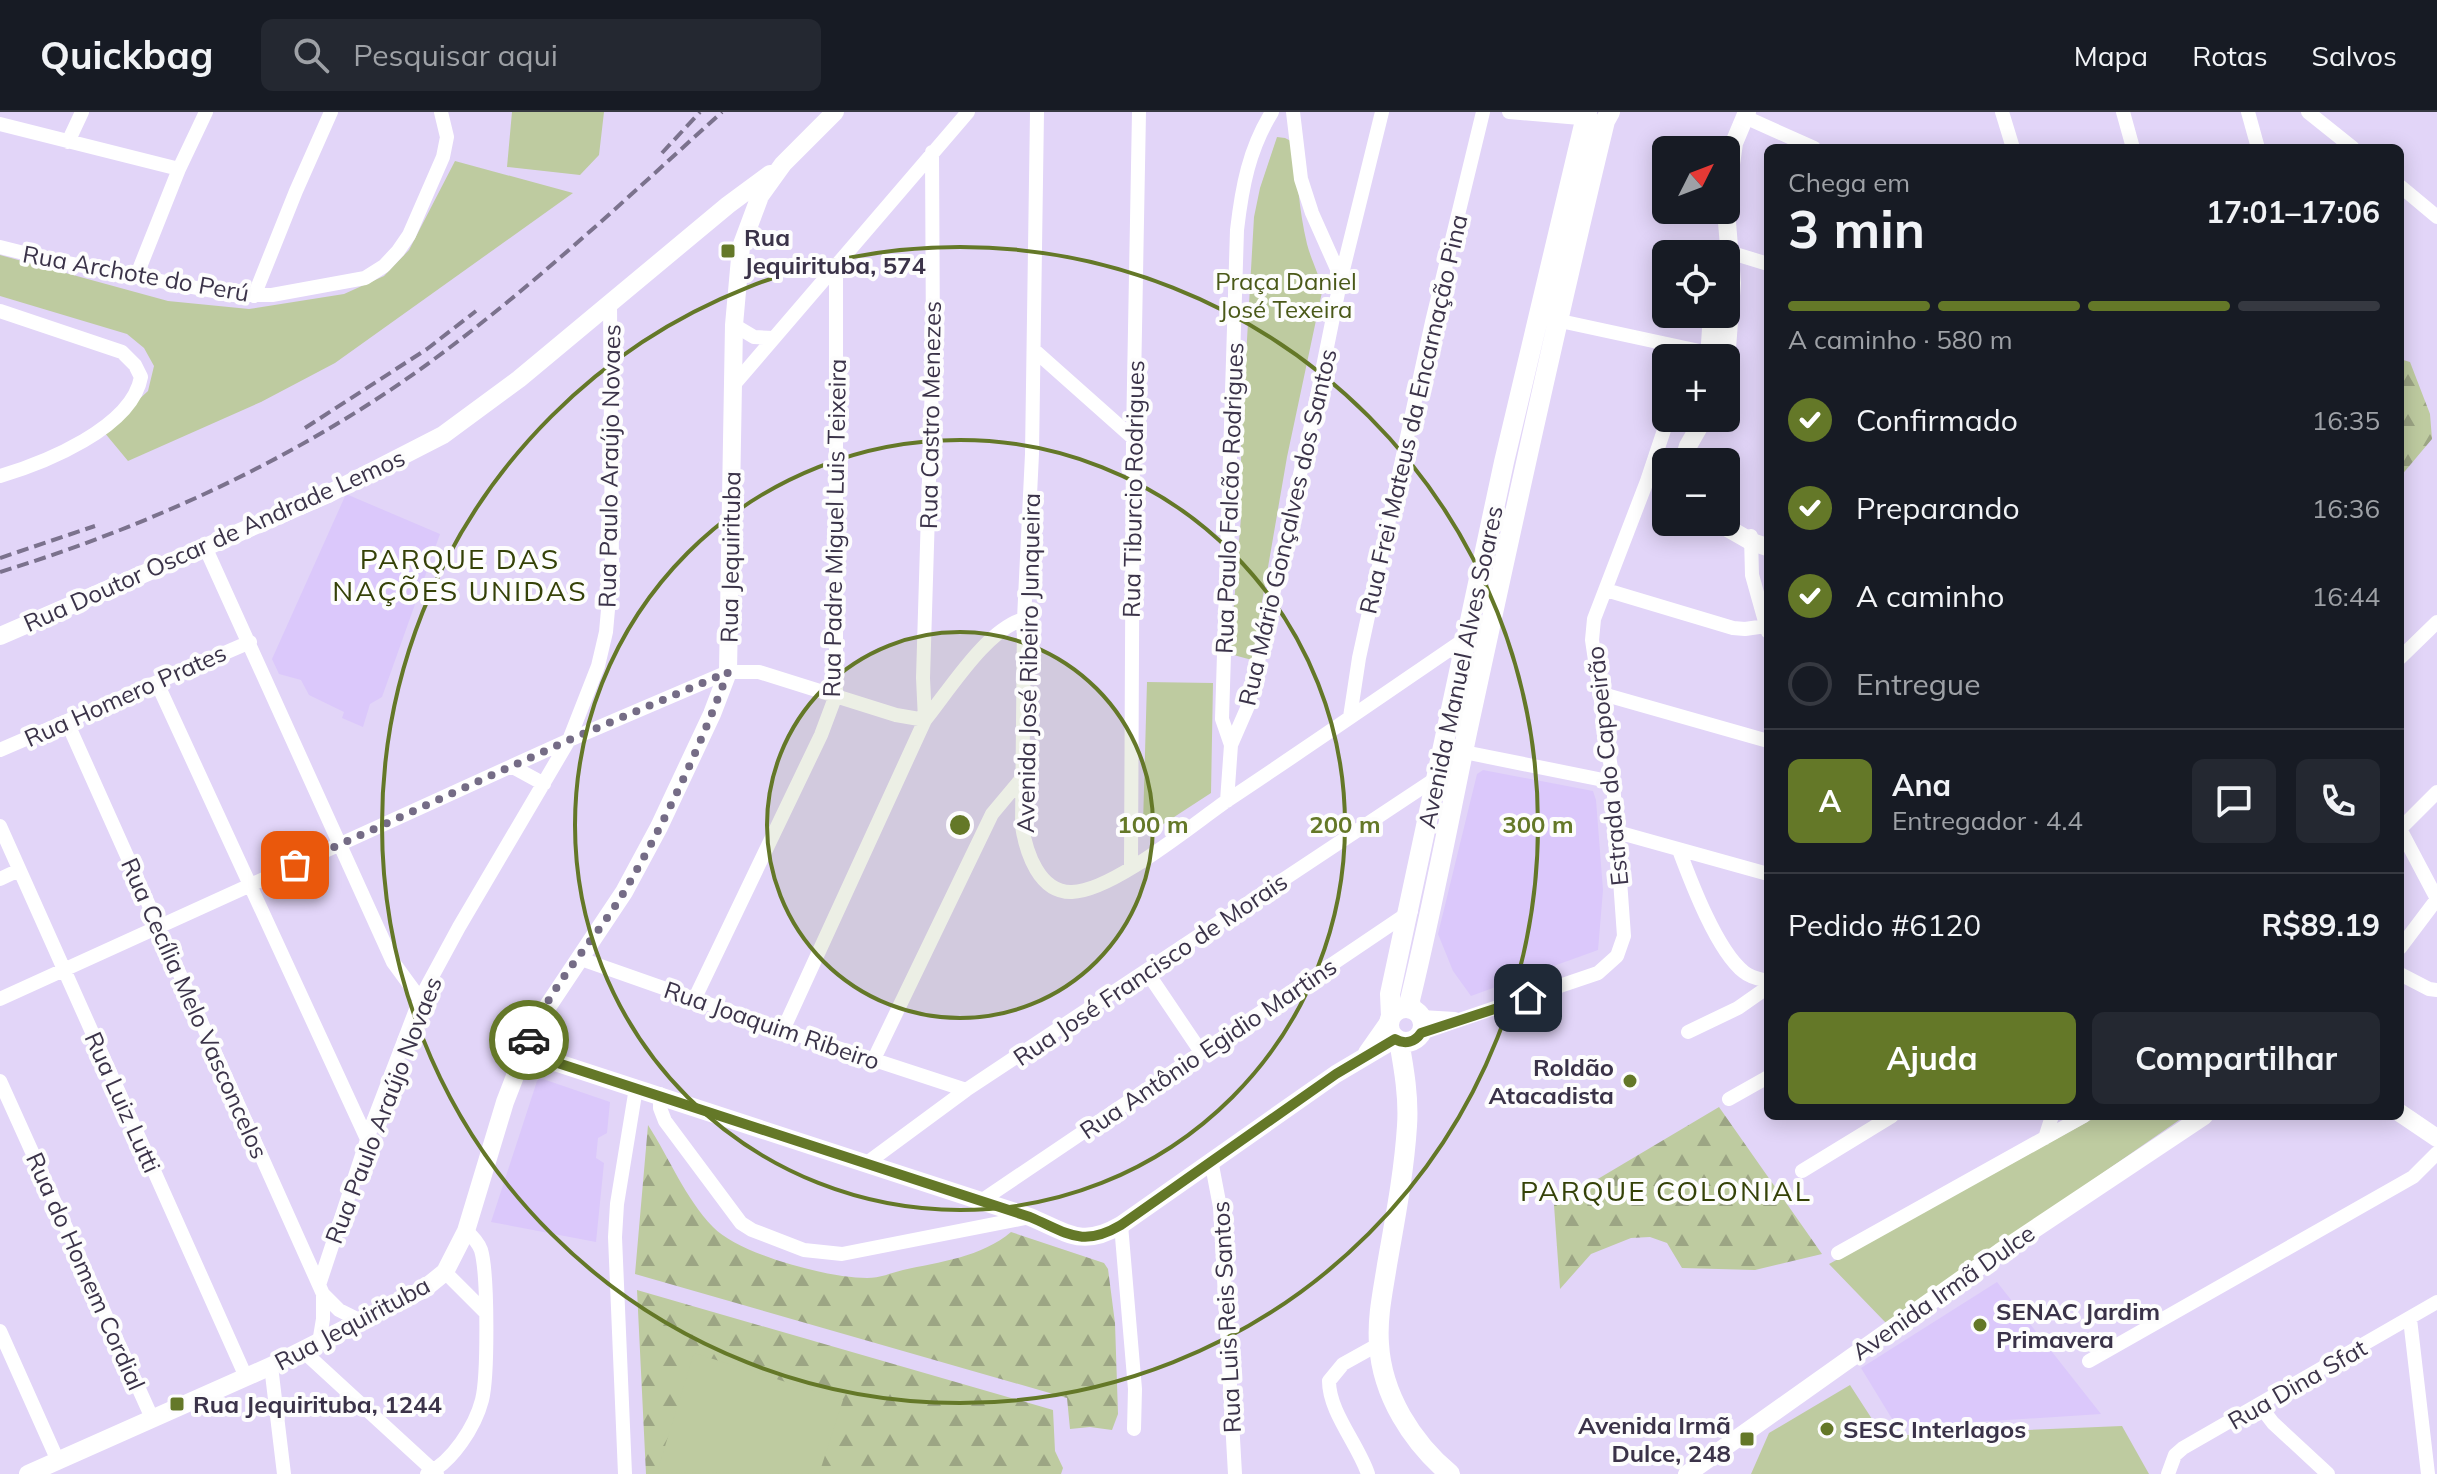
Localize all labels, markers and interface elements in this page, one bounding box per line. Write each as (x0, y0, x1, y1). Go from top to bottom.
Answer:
search box (261, 19, 821, 91)
text: Quickbag (40, 31, 213, 79)
icon: search (289, 33, 333, 77)
text: Pesquisar aqui (353, 36, 558, 74)
text: Mapa (2074, 38, 2148, 73)
text: Rotas (2192, 38, 2268, 73)
text: Salvos (2312, 38, 2397, 73)
north arrow (1652, 136, 1740, 224)
map controls (1652, 136, 1740, 536)
text: Chega em (1788, 166, 1910, 199)
text: 17:01–17:06 (2206, 193, 2380, 231)
text: 3 min (1788, 196, 1925, 261)
street label: Rua Frei Mateus da Encarnação Pina (1352, 211, 1474, 617)
place label: Rua Jequirituba, 574 (744, 222, 926, 280)
street label: Rua Archote do Perú (20, 238, 252, 308)
button: locate (1652, 240, 1740, 328)
marker: Rua Jequirituba, 574 (719, 242, 737, 260)
park label: Praça Daniel José Texeira (1215, 266, 1357, 324)
street label: Rua Castro Menezes (913, 301, 947, 529)
text: A caminho · 580 m (1788, 323, 2013, 356)
street label: Rua Paulo Araújo Novaes (592, 324, 626, 608)
street label: Rua Paulo Falcão Rodrigues (1209, 342, 1249, 654)
button: + (1652, 344, 1740, 432)
street label: Rua Mário Gonçalves dos Santos (1231, 346, 1343, 708)
street label: Rua Padre Miguel Luis Teixeira (816, 358, 852, 698)
street label: Rua Tiburcio Rodrigues (1116, 360, 1150, 618)
icon: check (1788, 398, 1832, 442)
text: Confirmado (1856, 401, 2018, 439)
text: 16:35 (2312, 404, 2380, 437)
street label: Rua Doutor Oscar de Andrade Lemos (19, 442, 409, 638)
button: − (1652, 448, 1740, 536)
street label: Rua Jequirituba (714, 471, 746, 643)
icon: check (1788, 486, 1832, 530)
text: Preparando (1856, 489, 2020, 527)
text: 16:36 (2312, 492, 2380, 525)
street label: Avenida José Ribeiro Junqueira (1010, 493, 1046, 833)
street label: Avenida Manuel Alves Soares (1411, 503, 1509, 831)
district label: PARQUE DAS NAÇÕES UNIDAS (332, 541, 588, 608)
icon: check (1788, 574, 1832, 618)
text: A caminho (1856, 577, 2004, 615)
text: 16:44 (2312, 580, 2380, 613)
street label: Rua Homero Prates (20, 637, 230, 753)
street label: Estrada do Capoeirão (1580, 645, 1634, 887)
text: Entregue (1856, 665, 1980, 703)
button: chat (2192, 759, 2276, 843)
button: phone (2296, 759, 2380, 843)
text: Ana (1892, 766, 1951, 804)
text: A (1819, 782, 1841, 820)
text: Entregador · 4.4 (1892, 804, 2083, 837)
text: 100 m (1117, 809, 1189, 839)
text: 200 m (1309, 809, 1381, 839)
text: 300 m (1502, 809, 1574, 839)
centre of rings (946, 811, 974, 839)
pin (261, 831, 329, 899)
icon: bag (273, 843, 317, 887)
street label: Rua Cecília Melo Vasconcelos (115, 853, 275, 1163)
street label: Rua José Francisco de Morais (1007, 866, 1293, 1072)
text: Pedido #6120 (1788, 906, 1981, 944)
text: R$89.19 (2262, 906, 2380, 944)
street label: Rua Antônio Egidio Martins (1074, 951, 1342, 1145)
pin (1494, 964, 1562, 1032)
street label: Rua Paulo Araújo Novaes (318, 972, 448, 1248)
street label: Rua Joaquim Ribeiro (660, 974, 884, 1076)
icon: home (1506, 976, 1550, 1020)
courier (489, 1000, 569, 1080)
button: Ajuda (1788, 1012, 2076, 1104)
button: Compartilhar (2092, 1012, 2380, 1104)
icon: car (507, 1018, 551, 1062)
street label: Rua Luiz Lutti (79, 1027, 167, 1177)
place label: Roldão Atacadista (1488, 1052, 1614, 1110)
marker: Roldão Atacadista (1621, 1072, 1639, 1090)
street label: Rua do Homem Cordial (20, 1147, 152, 1395)
district label: PARQUE COLONIAL (1520, 1173, 1812, 1208)
street label: Rua Luis Reis Santos (1205, 1200, 1247, 1434)
street label: Avenida Irmã Dulce (1846, 1218, 2040, 1366)
street label: Rua Jequirituba (269, 1269, 435, 1377)
place label: SENAC Jardim Primavera (1996, 1296, 2160, 1354)
marker: SENAC Jardim Primavera (1971, 1316, 1989, 1334)
street label: Rua Dina Sfat (2222, 1332, 2372, 1436)
place label: Rua Jequirituba, 1244 (193, 1389, 442, 1419)
marker: Rua Jequirituba, 1244 (168, 1395, 186, 1413)
place label: Avenida Irmã Dulce, 248 (1578, 1410, 1731, 1468)
place label: SESC Interlagos (1843, 1414, 2026, 1444)
marker: SESC Interlagos (1818, 1420, 1836, 1438)
marker: Avenida Irmã Dulce, 248 (1738, 1430, 1756, 1448)

